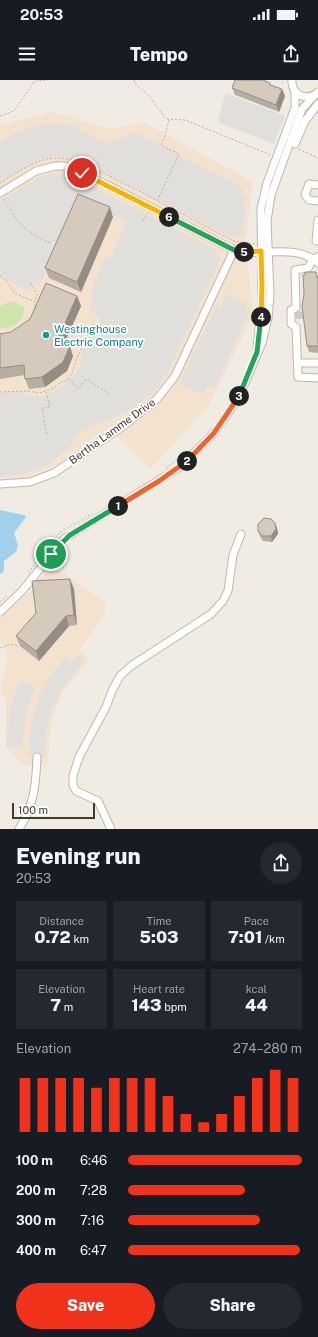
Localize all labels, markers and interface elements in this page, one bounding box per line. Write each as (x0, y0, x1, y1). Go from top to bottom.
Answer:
text: 20:53 (20, 6, 63, 23)
icon: menu (16, 43, 38, 65)
icon: share (280, 43, 302, 65)
text: Tempo (130, 44, 188, 65)
pin (65, 156, 99, 190)
icon: check (71, 162, 93, 184)
pin: 6 (159, 207, 179, 227)
text: 6 (165, 211, 173, 223)
pin: 5 (234, 242, 254, 262)
text: 5 (240, 246, 248, 258)
pin: 4 (251, 307, 271, 327)
text: 4 (257, 311, 265, 323)
place label: Westinghouse Electric Company (54, 323, 144, 348)
marker: Westinghouse Electric Company (41, 330, 51, 340)
pin: 3 (229, 386, 249, 406)
text: 3 (235, 390, 243, 402)
street label: Bertha Lamme Drive (67, 396, 157, 466)
pin: 2 (177, 451, 197, 471)
text: 2 (184, 455, 191, 467)
pin: 1 (108, 496, 128, 516)
text: 1 (116, 500, 120, 512)
pin (34, 537, 68, 571)
icon: arrive (40, 543, 62, 565)
scale bar (12, 801, 95, 820)
text: 100 m (18, 804, 48, 816)
button: share (260, 842, 302, 884)
text: Evening run (16, 843, 141, 869)
text: 20:53 (16, 871, 51, 886)
text: Distance (39, 915, 84, 927)
text: Time (146, 915, 172, 927)
text: Pace (244, 915, 269, 927)
text: 0.72 (34, 927, 71, 947)
text: 5:03 (139, 927, 179, 947)
text: 7:01 (228, 927, 262, 947)
text: km (71, 933, 89, 945)
text: /km (262, 933, 285, 945)
text: Elevation (38, 983, 85, 995)
text: Heart rate (133, 983, 185, 995)
text: kcal (246, 983, 267, 995)
text: 7 (50, 995, 61, 1015)
text: 143 (131, 995, 162, 1015)
text: 44 (245, 995, 268, 1015)
text: m (61, 1001, 73, 1013)
text: bpm (162, 1001, 187, 1013)
text: Elevation (16, 1041, 71, 1056)
text: 274–280 m (233, 1041, 302, 1056)
text: 100 m (16, 1153, 53, 1168)
text: 6:46 (80, 1153, 107, 1168)
text: 200 m (16, 1183, 56, 1198)
text: 7:28 (80, 1183, 107, 1198)
text: 300 m (16, 1213, 56, 1228)
text: 7:16 (80, 1213, 104, 1228)
text: 400 m (16, 1243, 56, 1258)
text: 6:47 (80, 1243, 107, 1258)
button: Save (16, 1283, 155, 1329)
button: Share (163, 1283, 302, 1329)

